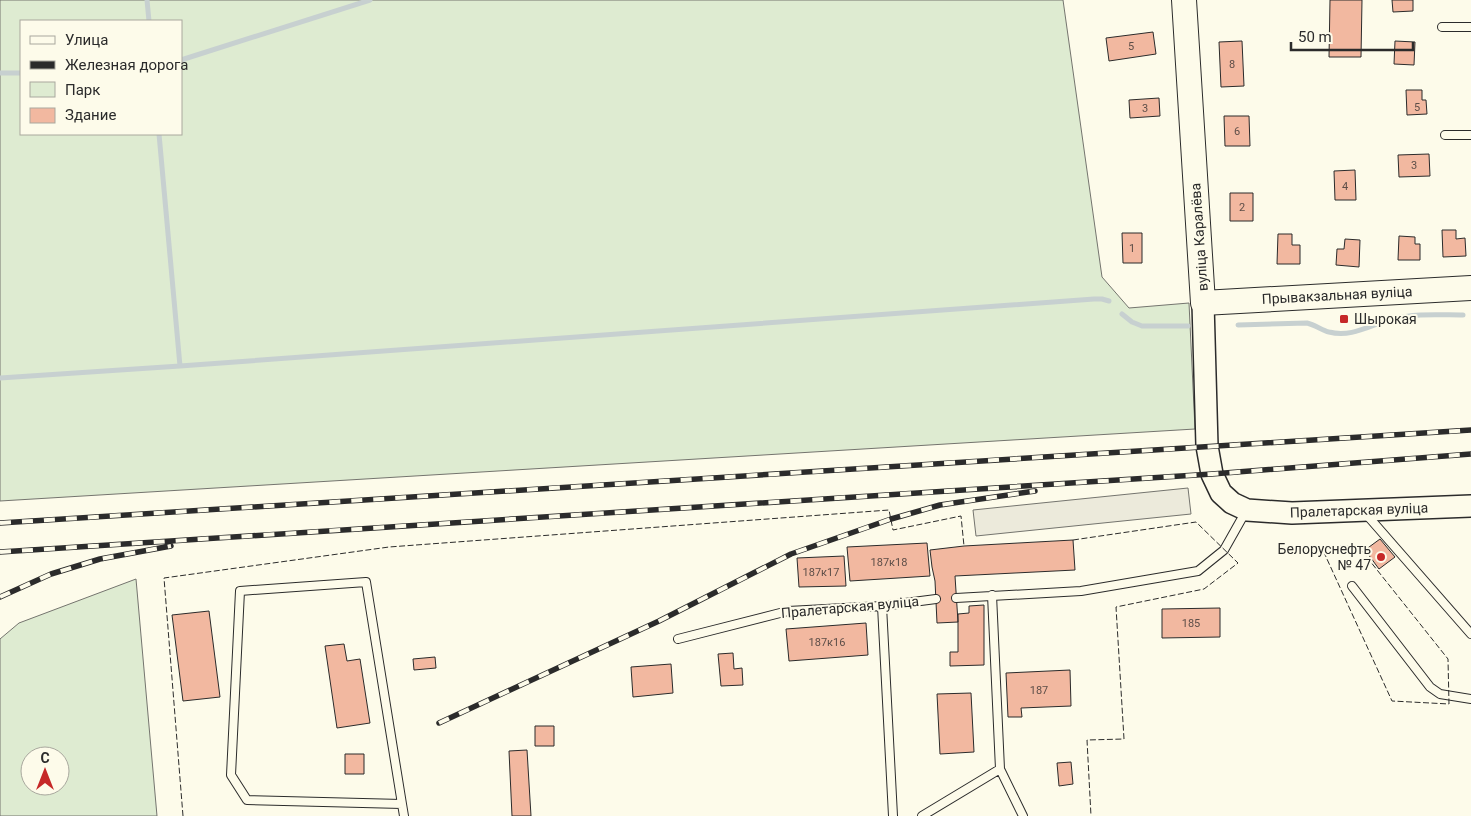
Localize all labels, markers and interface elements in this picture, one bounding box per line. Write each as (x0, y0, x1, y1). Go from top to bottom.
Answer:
legend (20, 20, 182, 135)
scale bar (1291, 20, 1414, 52)
text: 50 m (1298, 28, 1332, 46)
text: Улица (65, 31, 108, 49)
house number: 5 (1128, 40, 1134, 53)
text: Железная дорога (65, 56, 188, 74)
house number: 8 (1229, 58, 1235, 71)
text: Парк (65, 81, 100, 99)
house number: 5 (1414, 101, 1420, 114)
house number: 3 (1142, 102, 1148, 115)
text: Здание (65, 106, 116, 124)
house number: 6 (1234, 125, 1240, 138)
house number: 3 (1411, 159, 1417, 172)
house number: 4 (1342, 180, 1348, 193)
street label: вуліца Каралёва (1187, 182, 1211, 292)
house number: 2 (1239, 201, 1245, 214)
house number: 1 (1129, 242, 1135, 255)
street label: Прывакзальная вуліца (1261, 283, 1413, 307)
place label: Шырокая (1354, 311, 1417, 327)
marker: Шырокая (1338, 313, 1350, 325)
street label: Пралетарская вуліца (1290, 500, 1428, 520)
place label: Белоруснефть № 47 (1278, 541, 1371, 573)
marker: Белоруснефть № 47 (1375, 551, 1387, 563)
house number: 187к18 (871, 556, 907, 569)
house number: 187к17 (803, 566, 839, 579)
street label: Пралетарская вуліца (780, 593, 920, 621)
house number: 185 (1182, 617, 1200, 630)
house number: 187к16 (809, 636, 845, 649)
house number: 187 (1030, 684, 1048, 697)
north arrow (20, 746, 70, 796)
text: С (40, 750, 50, 766)

